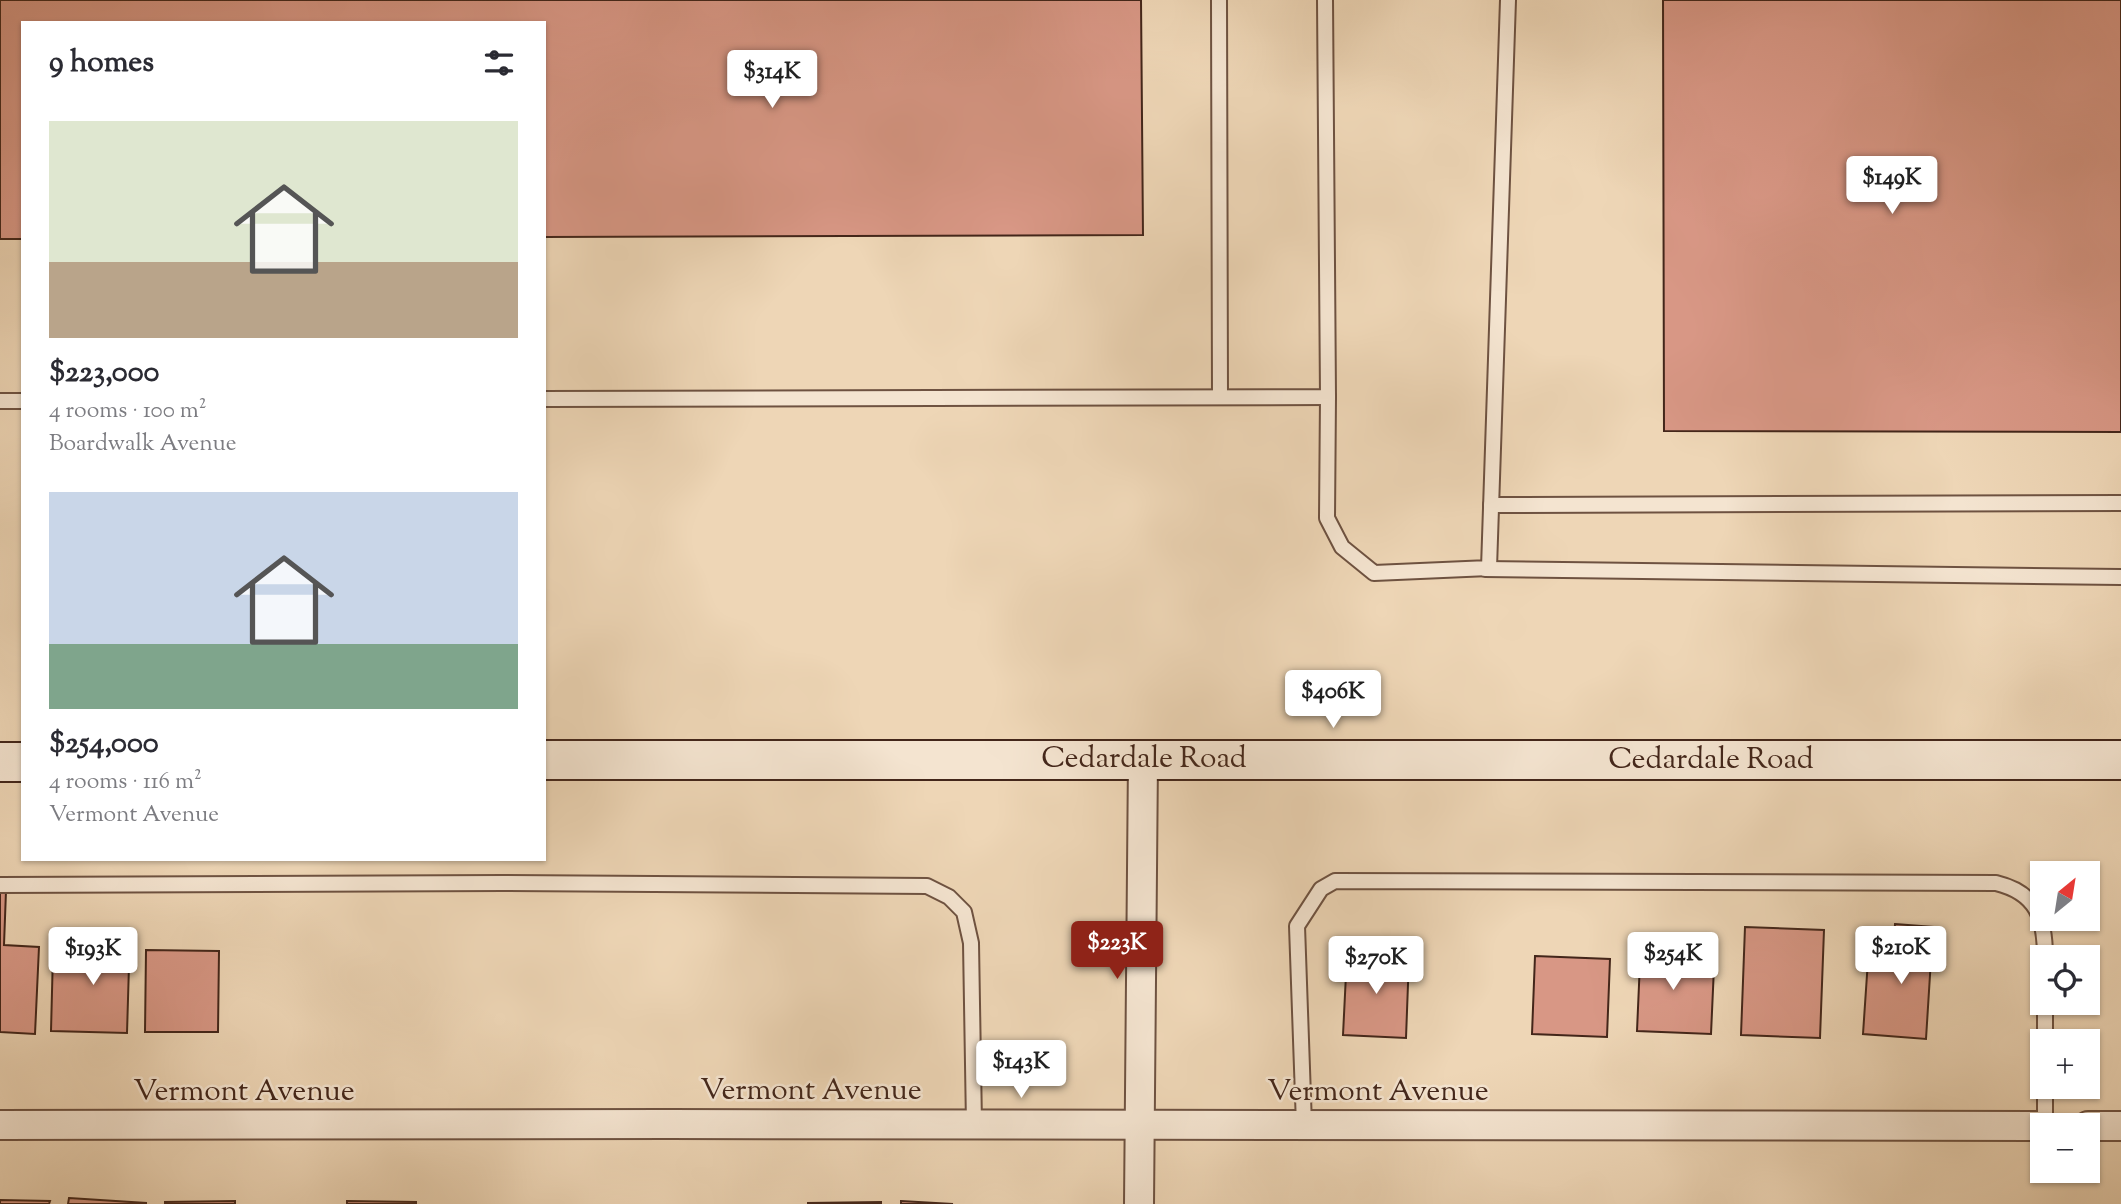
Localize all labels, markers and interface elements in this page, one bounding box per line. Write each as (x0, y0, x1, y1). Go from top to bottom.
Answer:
text: 9 homes (49, 42, 154, 85)
icon: filters (480, 44, 518, 82)
pin: $314K (723, 50, 821, 110)
text: $314K (743, 56, 801, 89)
pin: $149K (1843, 156, 1941, 216)
text: $149K (1862, 162, 1922, 195)
icon: home (221, 166, 347, 292)
text: $223,000 (49, 352, 159, 395)
text: 4 rooms · 100 m² (49, 395, 207, 428)
text: Boardwalk Avenue (49, 428, 236, 461)
icon: home (221, 537, 347, 663)
pin: $406K (1284, 670, 1382, 730)
text: $406K (1301, 676, 1365, 709)
text: $254,000 (49, 723, 159, 766)
street label: Cedardale Road (1041, 738, 1247, 781)
street label: Cedardale Road (1608, 739, 1814, 782)
text: 4 rooms · 116 m² (49, 766, 202, 799)
text: Vermont Avenue (49, 799, 219, 832)
north arrow (2030, 861, 2100, 931)
map controls (2030, 861, 2100, 1183)
pin: $223K (1068, 922, 1166, 981)
pin: $210K (1852, 926, 1950, 986)
text: $223K (1087, 927, 1147, 960)
pin: $193K (44, 928, 142, 987)
pin: $254K (1624, 932, 1722, 992)
text: $210K (1871, 932, 1931, 965)
text: $193K (65, 933, 121, 966)
pin: $270K (1327, 936, 1425, 996)
text: $254K (1643, 938, 1703, 971)
text: $270K (1345, 942, 1407, 975)
button: locate (2030, 945, 2100, 1015)
button: + (2030, 1029, 2100, 1099)
pin: $143K (972, 1040, 1070, 1100)
text: $143K (992, 1046, 1050, 1079)
street label: Vermont Avenue (700, 1070, 922, 1113)
street label: Vermont Avenue (133, 1071, 355, 1114)
street label: Vermont Avenue (1267, 1071, 1489, 1114)
button: − (2030, 1113, 2100, 1183)

